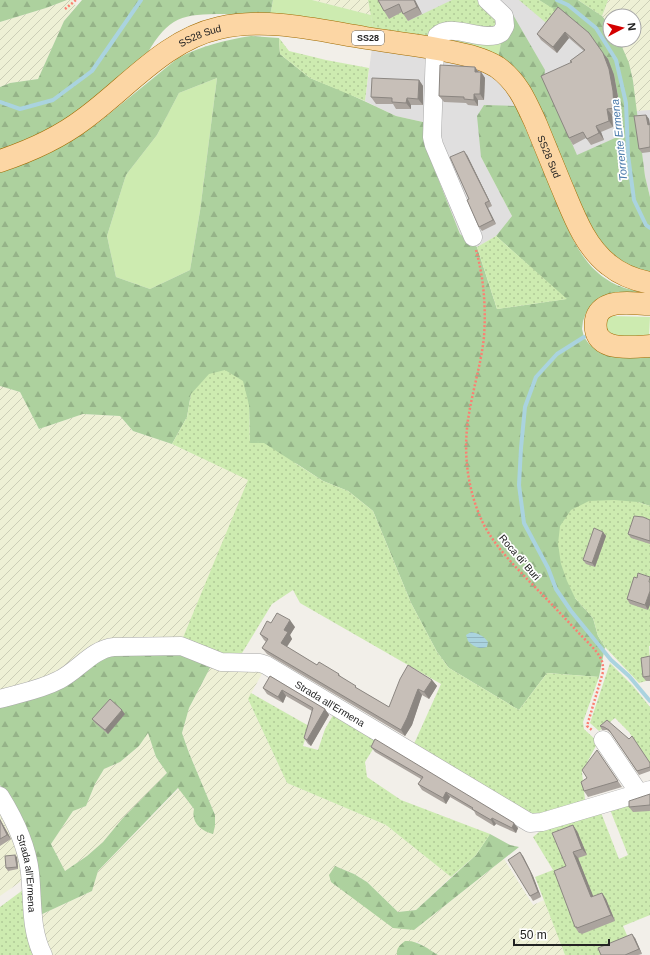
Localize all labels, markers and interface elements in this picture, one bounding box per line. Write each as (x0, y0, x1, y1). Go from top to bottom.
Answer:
north arrow (602, 8, 642, 48)
text: N (625, 22, 638, 32)
street label: SS28 Sud (177, 23, 222, 49)
road number: SS28 (352, 31, 384, 45)
water label: Torrente Ermena (609, 99, 629, 181)
street label: SS28 Sud (535, 134, 563, 180)
street label: Roca di' Buri (497, 532, 542, 582)
street label: Strada all'Ermena (293, 679, 367, 729)
street label: Strada all'Ermena (14, 833, 38, 913)
scale bar (514, 921, 609, 947)
text: 50 m (520, 928, 547, 942)

